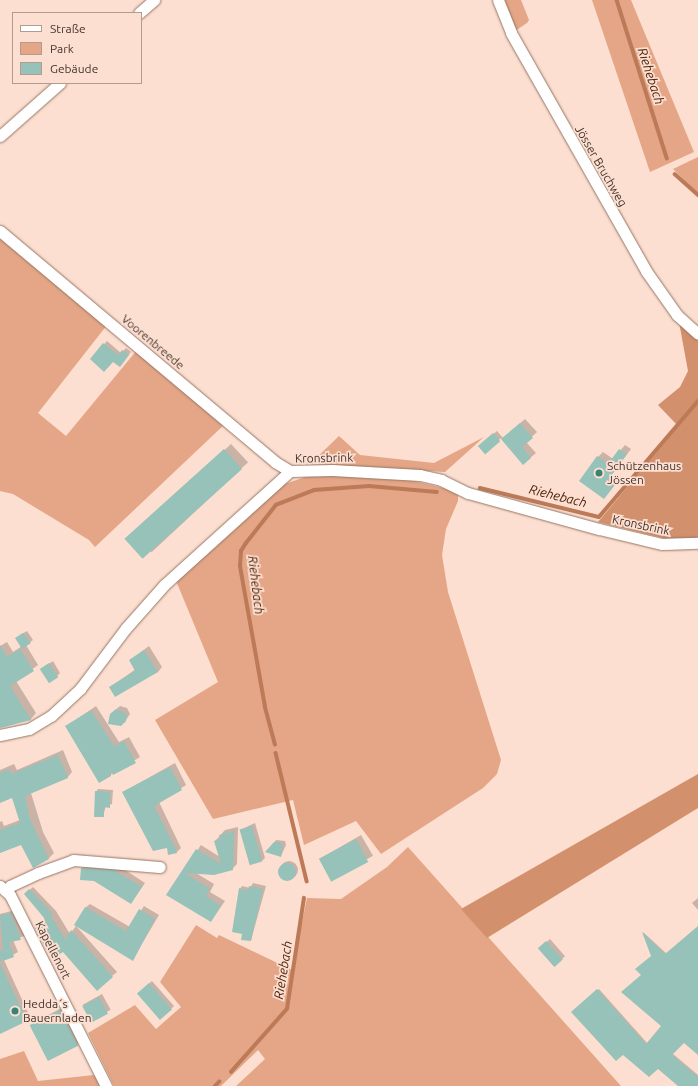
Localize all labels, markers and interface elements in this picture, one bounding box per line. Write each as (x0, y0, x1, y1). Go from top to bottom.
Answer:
legend (12, 12, 142, 84)
text: Straße (50, 22, 86, 35)
text: Park (50, 42, 74, 55)
water label: Riehebach (634, 46, 668, 106)
text: Gebäude (50, 62, 98, 75)
street label: Jösser Bruchweg (572, 123, 630, 209)
street label: Voorenbreede (119, 312, 187, 372)
street label: Kronsbrink (295, 450, 353, 466)
place label: Schützenhaus Jössen (607, 459, 681, 487)
marker: Schützenhaus Jössen (594, 468, 604, 478)
water label: Riehebach (528, 481, 588, 511)
street label: Kronsbrink (611, 512, 671, 538)
water label: Riehebach (245, 555, 267, 615)
street label: Kapellenort (32, 919, 74, 981)
water label: Riehebach (271, 940, 295, 1000)
place label: Hedda´s Bauernladen (23, 997, 91, 1025)
marker: Hedda´s Bauernladen (10, 1006, 20, 1016)

